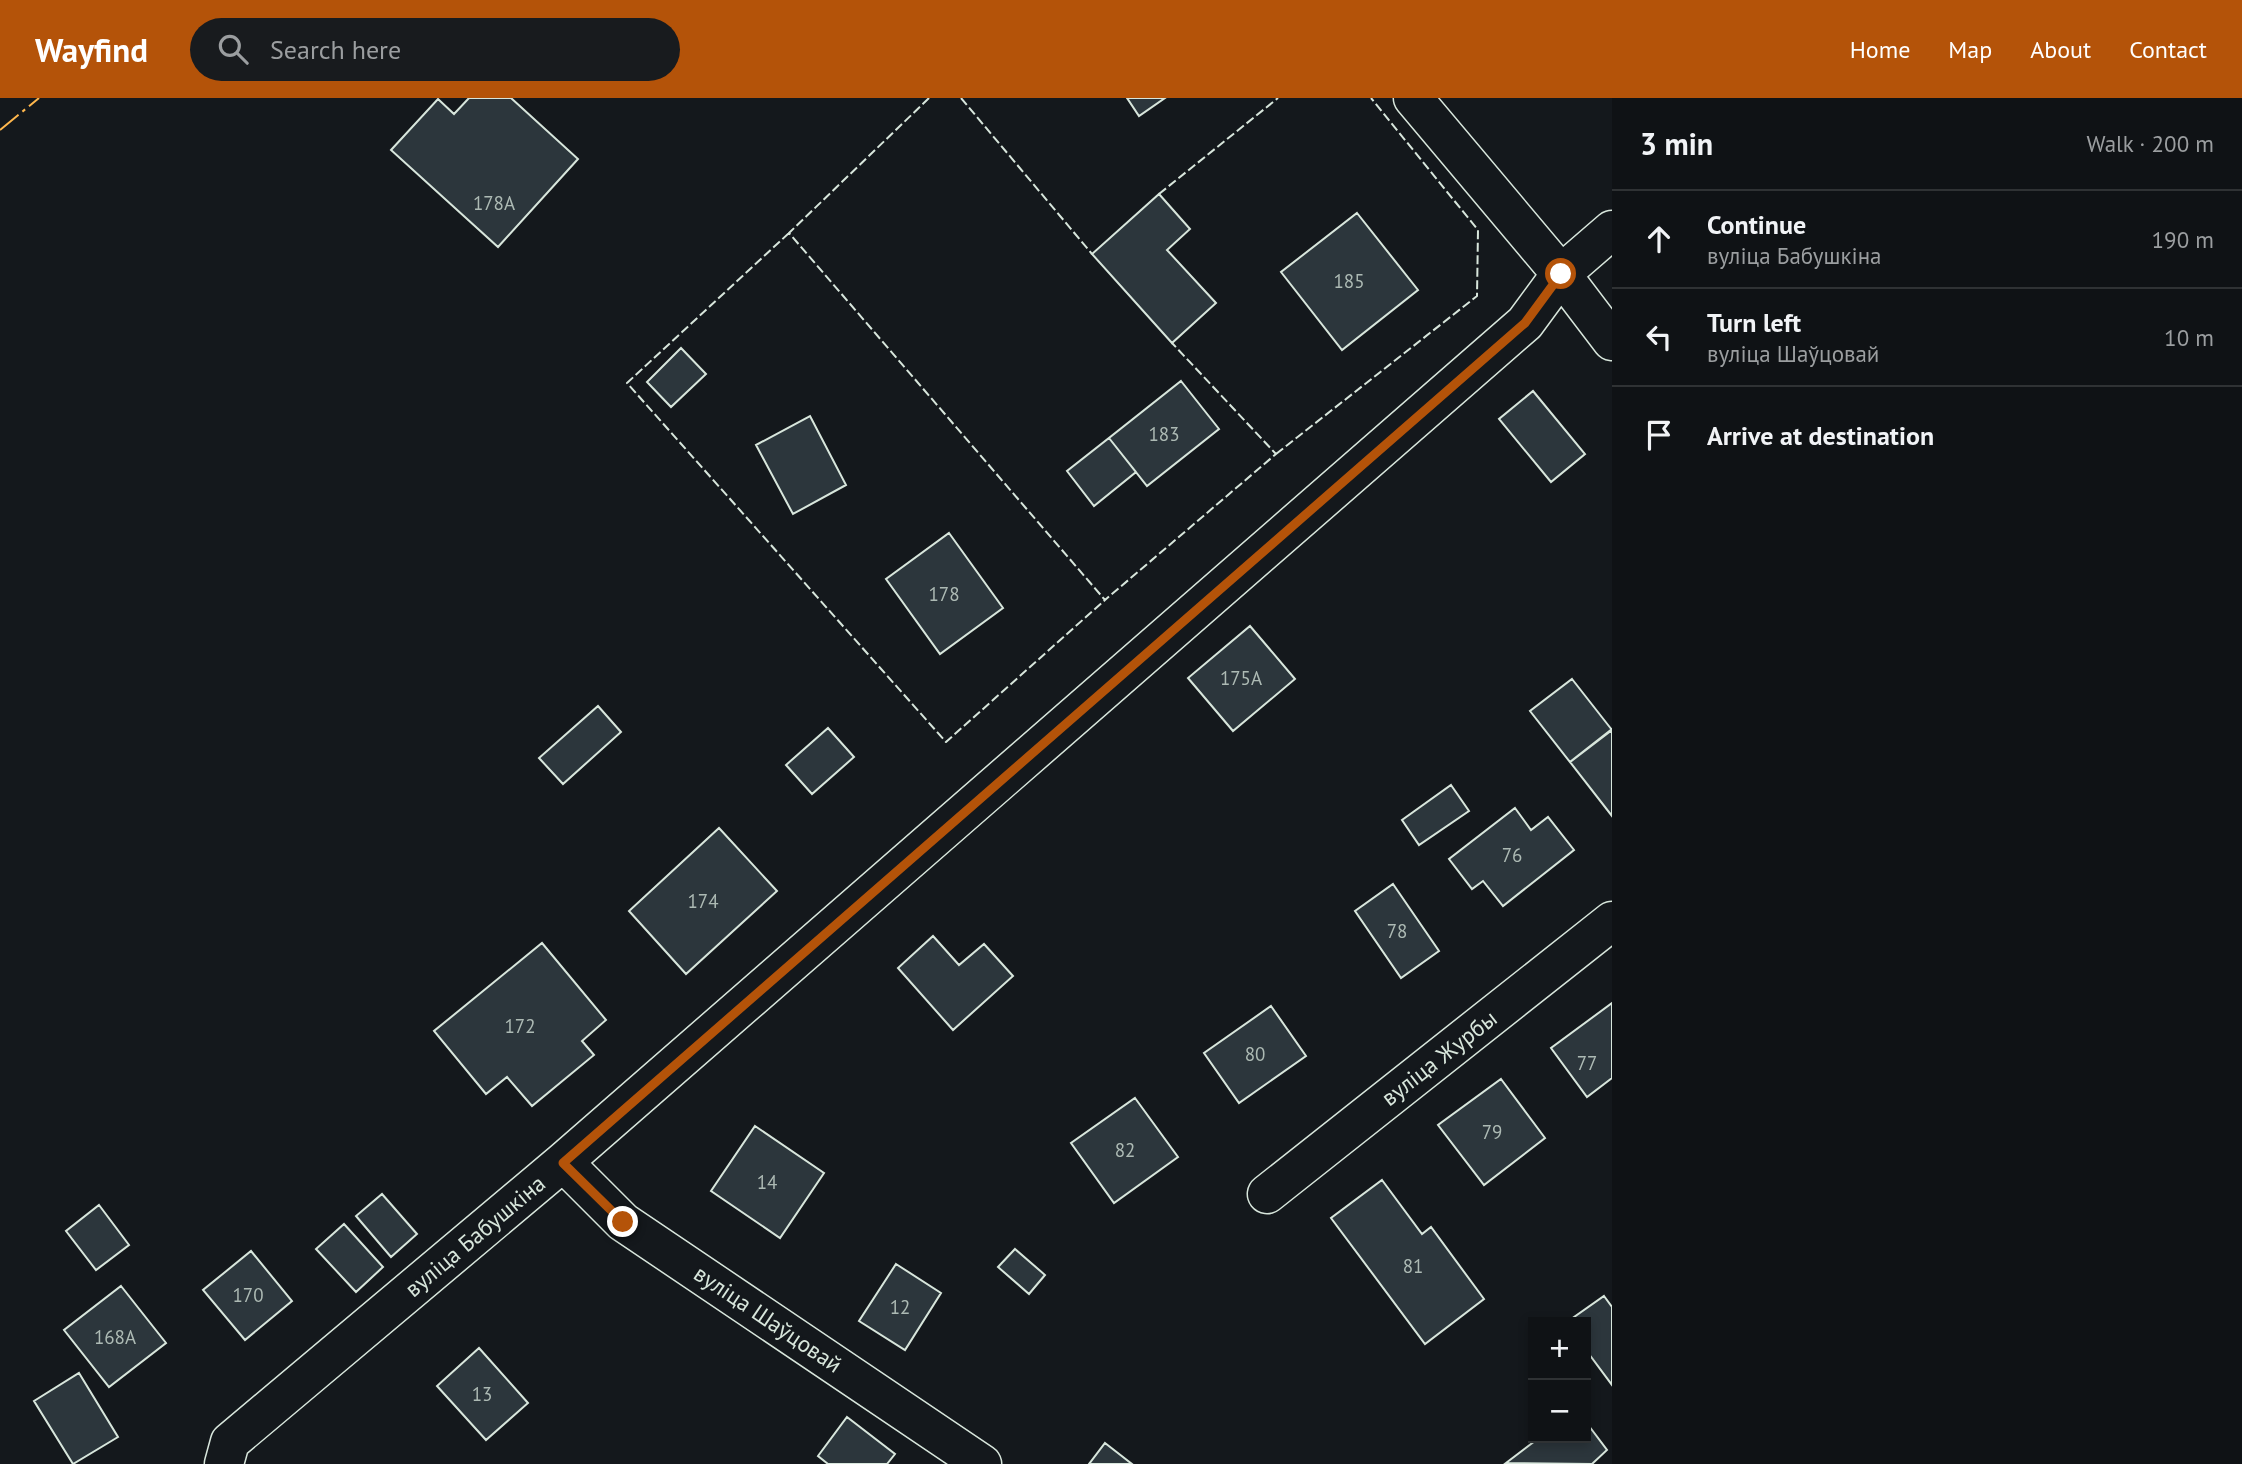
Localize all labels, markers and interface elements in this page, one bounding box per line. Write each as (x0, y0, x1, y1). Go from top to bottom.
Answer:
search box (190, 18, 680, 81)
text: Wayfind (35, 28, 148, 71)
icon: search (214, 30, 252, 68)
text: Search here (270, 33, 401, 66)
text: Home (1850, 34, 1910, 65)
text: Map (1948, 34, 1992, 65)
text: About (2030, 34, 2091, 65)
text: Contact (2129, 34, 2207, 65)
text: 3 min (1640, 124, 1713, 163)
text: Walk · 200 m (2087, 129, 2214, 158)
house number: 178А (473, 191, 515, 215)
text: Continue (1707, 208, 1806, 241)
icon: ahead (1640, 220, 1678, 258)
text: 190 m (2152, 225, 2214, 254)
text: вуліца Бабушкіна (1707, 241, 1882, 270)
route start (1545, 258, 1576, 289)
house number: 185 (1333, 269, 1365, 293)
text: Turn left (1707, 306, 1801, 339)
icon: left (1640, 318, 1678, 356)
text: 10 m (2164, 323, 2214, 352)
text: вуліца Шаўцовай (1707, 339, 1879, 368)
icon: arrive (1640, 416, 1678, 454)
text: Arrive at destination (1707, 419, 1934, 452)
house number: 183 (1148, 422, 1180, 446)
house number: 178 (928, 582, 960, 606)
house number: 175А (1220, 666, 1262, 690)
house number: 76 (1502, 843, 1522, 867)
house number: 174 (687, 889, 719, 913)
house number: 78 (1387, 919, 1407, 943)
street label: вуліца Журбы (1375, 1003, 1502, 1112)
house number: 172 (504, 1014, 536, 1038)
house number: 80 (1245, 1042, 1265, 1066)
house number: 77 (1577, 1051, 1597, 1075)
house number: 79 (1482, 1120, 1502, 1144)
house number: 82 (1115, 1138, 1135, 1162)
street label: вуліца Бабушкіна (399, 1168, 551, 1303)
house number: 14 (757, 1170, 777, 1194)
route end (607, 1206, 638, 1237)
house number: 81 (1403, 1254, 1423, 1278)
street label: вуліца Шаўцовай (689, 1258, 848, 1379)
house number: 170 (232, 1283, 264, 1307)
house number: 12 (890, 1295, 910, 1319)
map controls (1528, 1317, 1591, 1443)
button: + (1528, 1317, 1591, 1380)
house number: 168А (94, 1325, 136, 1349)
button: − (1528, 1380, 1591, 1443)
house number: 13 (472, 1382, 492, 1406)

